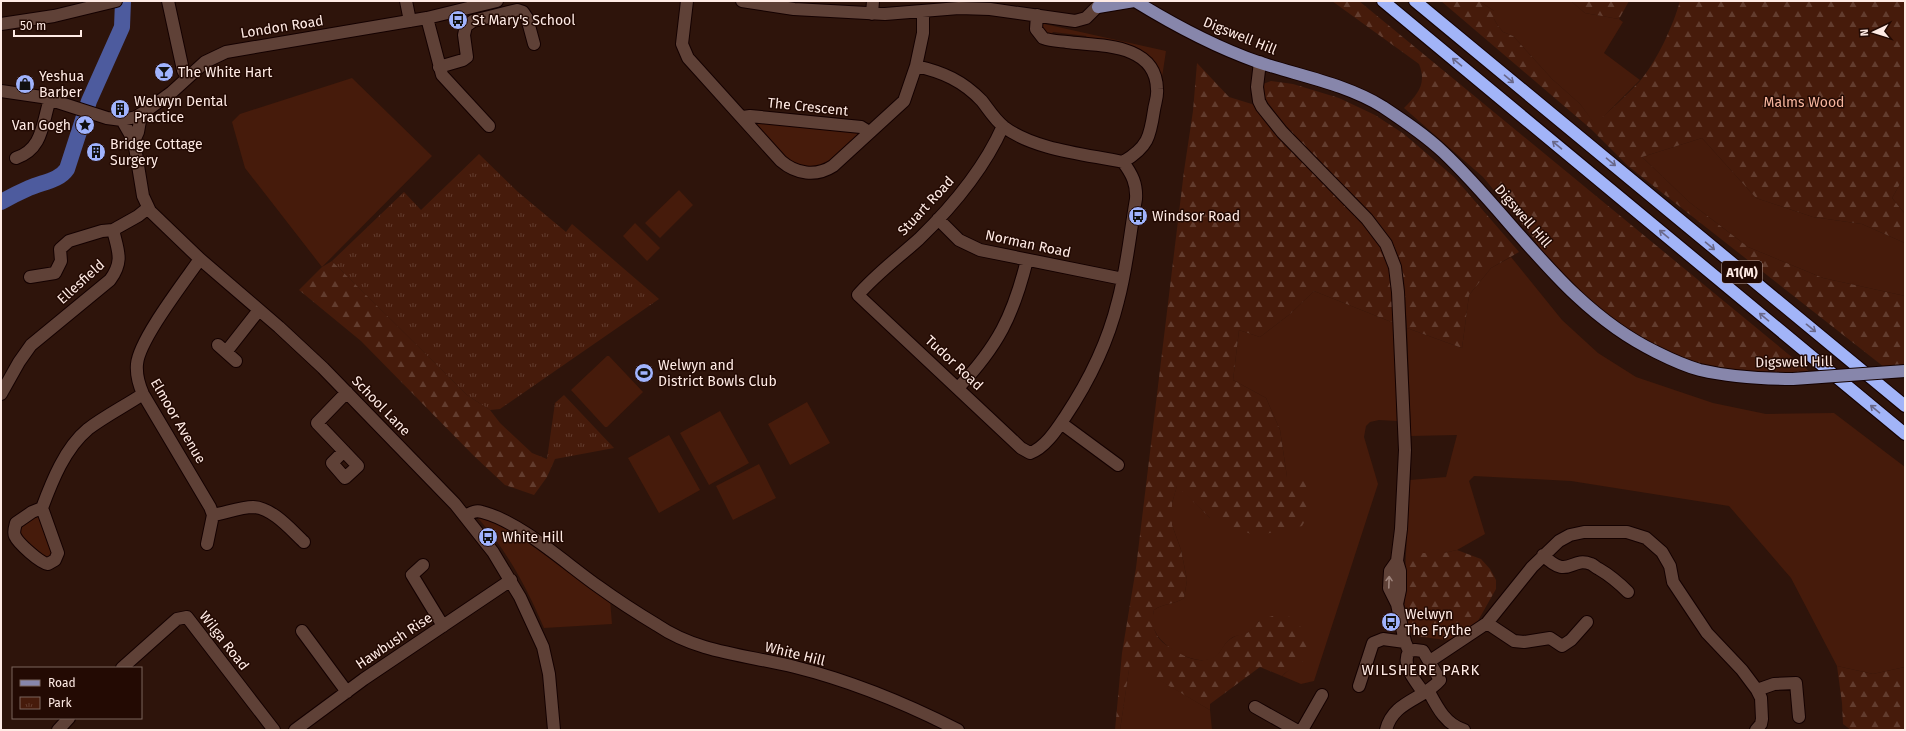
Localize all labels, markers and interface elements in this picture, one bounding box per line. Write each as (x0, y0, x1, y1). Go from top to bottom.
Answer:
bus stop icon: St Mary's School (447, 9, 469, 31)
scale bar (14, 12, 81, 38)
street label: London Road (239, 12, 325, 42)
place label: St Mary's School (472, 12, 575, 29)
north arrow (1854, 12, 1894, 52)
street label: Digswell Hill (1201, 14, 1279, 58)
text: 50 m (20, 19, 46, 33)
text: N (1858, 29, 1871, 37)
one-way arrow (1452, 58, 1462, 67)
bar icon: The White Hart (153, 61, 175, 83)
place label: The White Hart (178, 64, 273, 81)
place label: Yeshua Barber (39, 68, 84, 101)
shop icon: Yeshua Barber (14, 73, 36, 95)
one-way arrow (1504, 75, 1514, 84)
place label: Welwyn Dental Practice (134, 93, 227, 126)
street label: The Crescent (767, 94, 850, 120)
park label: Malms Wood (1764, 94, 1844, 111)
building icon: Welwyn Dental Practice (109, 98, 131, 120)
place icon: Van Gogh (74, 114, 96, 136)
place label: Van Gogh (12, 117, 71, 134)
place label: Bridge Cottage Surgery (110, 136, 203, 169)
building icon: Bridge Cottage Surgery (85, 141, 107, 163)
one-way arrow (1552, 141, 1563, 150)
one-way arrow (1605, 158, 1616, 167)
street label: Stuart Road (894, 173, 958, 239)
street label: Digswell Hill (1491, 181, 1555, 251)
bus stop icon: Windsor Road (1127, 205, 1149, 227)
place label: Windsor Road (1152, 208, 1240, 225)
street label: Norman Road (984, 227, 1072, 261)
one-way arrow (1659, 229, 1669, 238)
one-way arrow (1705, 241, 1716, 250)
street label: Ellesfield (54, 256, 108, 308)
road number: A1(M) (1722, 261, 1762, 283)
one-way arrow (1759, 313, 1769, 322)
one-way arrow (1806, 323, 1816, 332)
street label: Tudor Road (922, 332, 986, 394)
street label: Digswell Hill (1755, 353, 1833, 371)
place label: Welwyn and District Bowls Club (658, 357, 777, 390)
sports icon: Welwyn and District Bowls Club (633, 362, 655, 384)
street label: School Lane (348, 372, 414, 440)
street label: Elmoor Avenue (147, 375, 209, 467)
one-way arrow (1870, 404, 1880, 413)
bus stop icon: White Hill (477, 526, 499, 548)
place label: White Hill (502, 529, 564, 546)
one-way arrow (1385, 576, 1393, 589)
place label: Welwyn The Frythe (1405, 606, 1471, 639)
street label: Wilga Road (196, 608, 252, 674)
street label: Hawbush Rise (353, 609, 435, 673)
bus stop icon: Welwyn The Frythe (1380, 611, 1402, 633)
street label: White Hill (763, 638, 827, 670)
district label: WILSHERE PARK (1362, 661, 1480, 679)
legend (12, 667, 142, 719)
text: Road (48, 676, 76, 690)
text: Park (48, 696, 72, 710)

